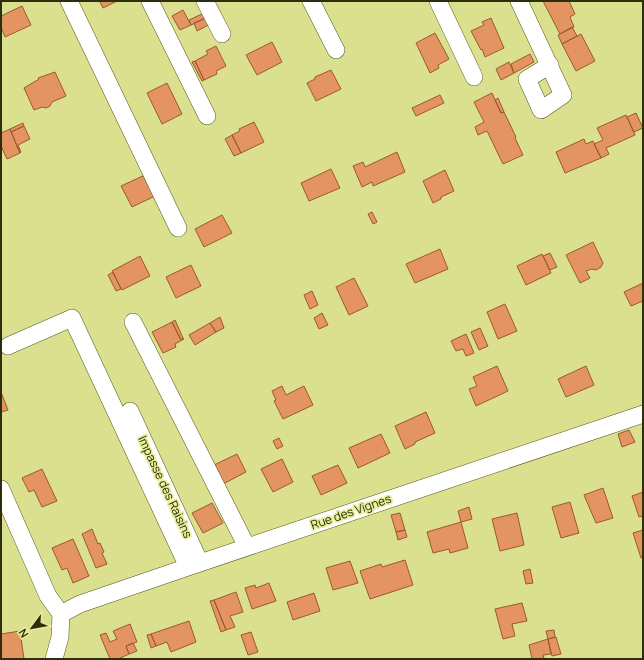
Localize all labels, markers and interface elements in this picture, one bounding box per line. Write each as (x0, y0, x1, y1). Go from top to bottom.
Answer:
street label: Impasse des Raisins (134, 433, 197, 541)
street label: Rue des Vignes (308, 490, 393, 533)
north arrow (12, 608, 52, 648)
text: N (15, 626, 32, 641)

